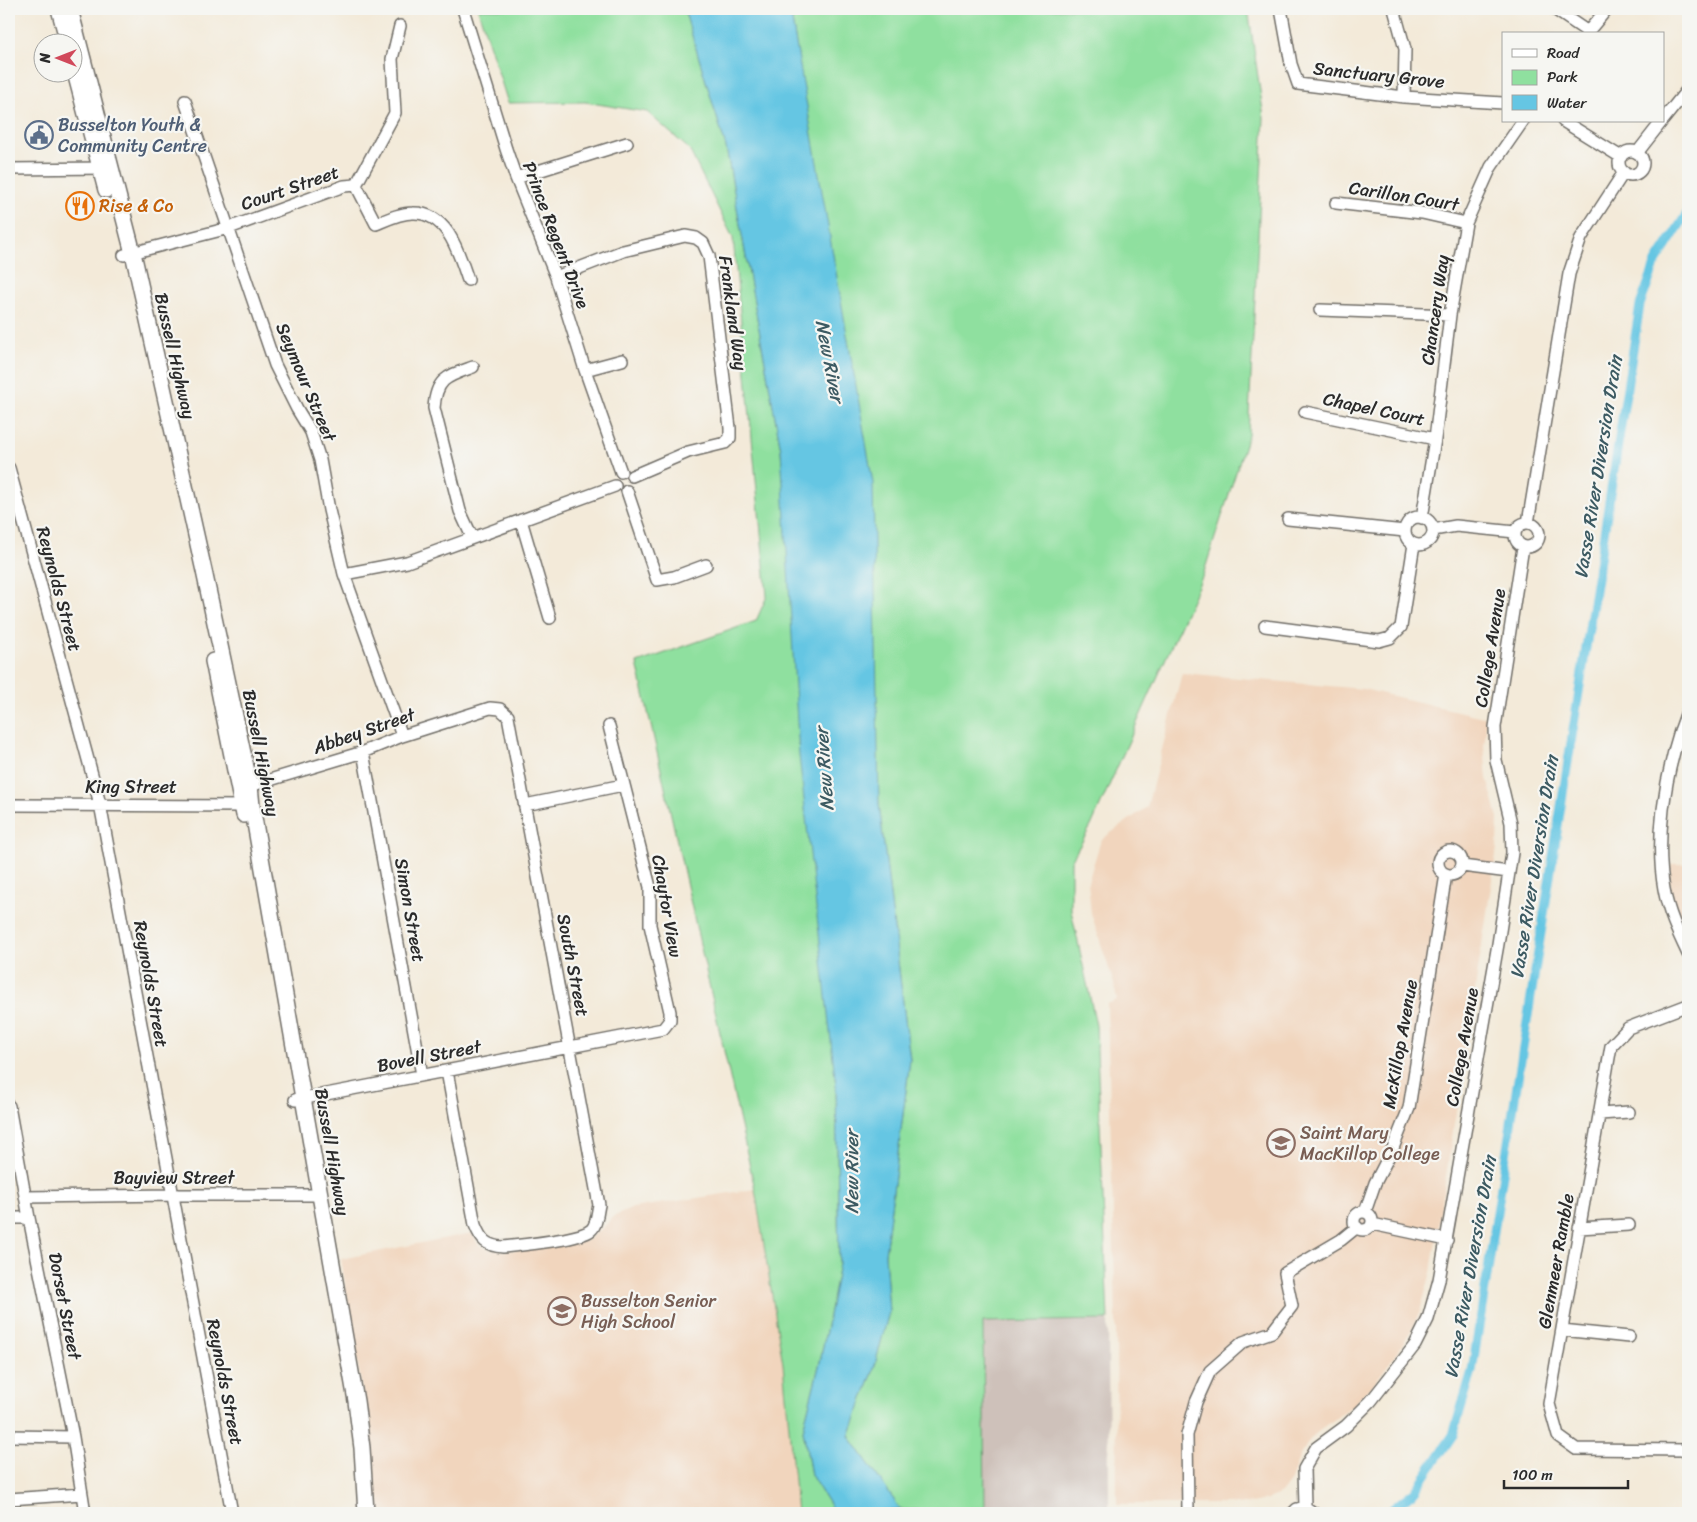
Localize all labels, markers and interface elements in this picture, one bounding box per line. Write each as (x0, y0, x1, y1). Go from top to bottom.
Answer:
north arrow (32, 32, 82, 82)
legend (1502, 32, 1664, 122)
text: Road (1547, 40, 1580, 66)
street label: Sanctuary Grove (1312, 52, 1446, 98)
text: N (33, 53, 58, 64)
text: Park (1547, 64, 1578, 90)
text: Water (1547, 90, 1587, 116)
place label: Busselton Youth & Community Centre (58, 109, 207, 162)
public building icon: Busselton Youth & Community Centre (24, 120, 54, 150)
street label: Court Street (236, 156, 344, 220)
street label: Prince Regent Drive (513, 157, 599, 314)
street label: Carillon Court (1347, 172, 1462, 221)
place label: Rise & Co (99, 190, 173, 222)
restaurant icon: Rise & Co (65, 191, 95, 221)
street label: Chancery Way (1411, 252, 1459, 367)
street label: Frankland Way (709, 253, 757, 373)
street label: Bussell Highway (145, 290, 205, 423)
street label: Seymour Street (266, 317, 346, 447)
water label: New River (806, 317, 855, 408)
water label: Vasse River Diversion Drain (1564, 351, 1632, 581)
street label: Chapel Court (1320, 383, 1428, 435)
street label: Reynolds Street (27, 523, 91, 655)
street label: College Avenue (1465, 586, 1515, 710)
street label: Bussell Highway (233, 687, 289, 820)
street label: Abbey Street (308, 698, 420, 764)
water label: New River (804, 723, 843, 812)
water label: Vasse River Diversion Drain (1500, 751, 1568, 981)
street label: King Street (85, 771, 177, 803)
street label: Chaytor View (642, 852, 692, 960)
street label: Simon Street (385, 855, 435, 965)
street label: South Street (547, 911, 599, 1019)
street label: Reynolds Street (124, 918, 178, 1050)
street label: McKillop Avenue (1373, 977, 1427, 1111)
street label: College Avenue (1436, 985, 1488, 1109)
street label: Bovell Street (374, 1030, 485, 1082)
street label: Bussell Highway (305, 1086, 359, 1219)
place label: Saint Mary MacKillop College (1300, 1117, 1440, 1170)
water label: New River (835, 1127, 868, 1214)
school or university icon: Saint Mary MacKillop College (1266, 1128, 1296, 1158)
water label: Vasse River Diversion Drain (1434, 1152, 1506, 1381)
street label: Bayview Street (113, 1162, 235, 1194)
street label: Glenmeer Ramble (1528, 1191, 1584, 1331)
street label: Dorset Street (39, 1250, 91, 1363)
place label: Busselton Senior High School (581, 1285, 717, 1338)
school or university icon: Busselton Senior High School (547, 1296, 577, 1326)
street label: Reynolds Street (197, 1316, 253, 1448)
scale bar (1504, 1457, 1628, 1489)
text: 100 m (1512, 1462, 1553, 1488)

